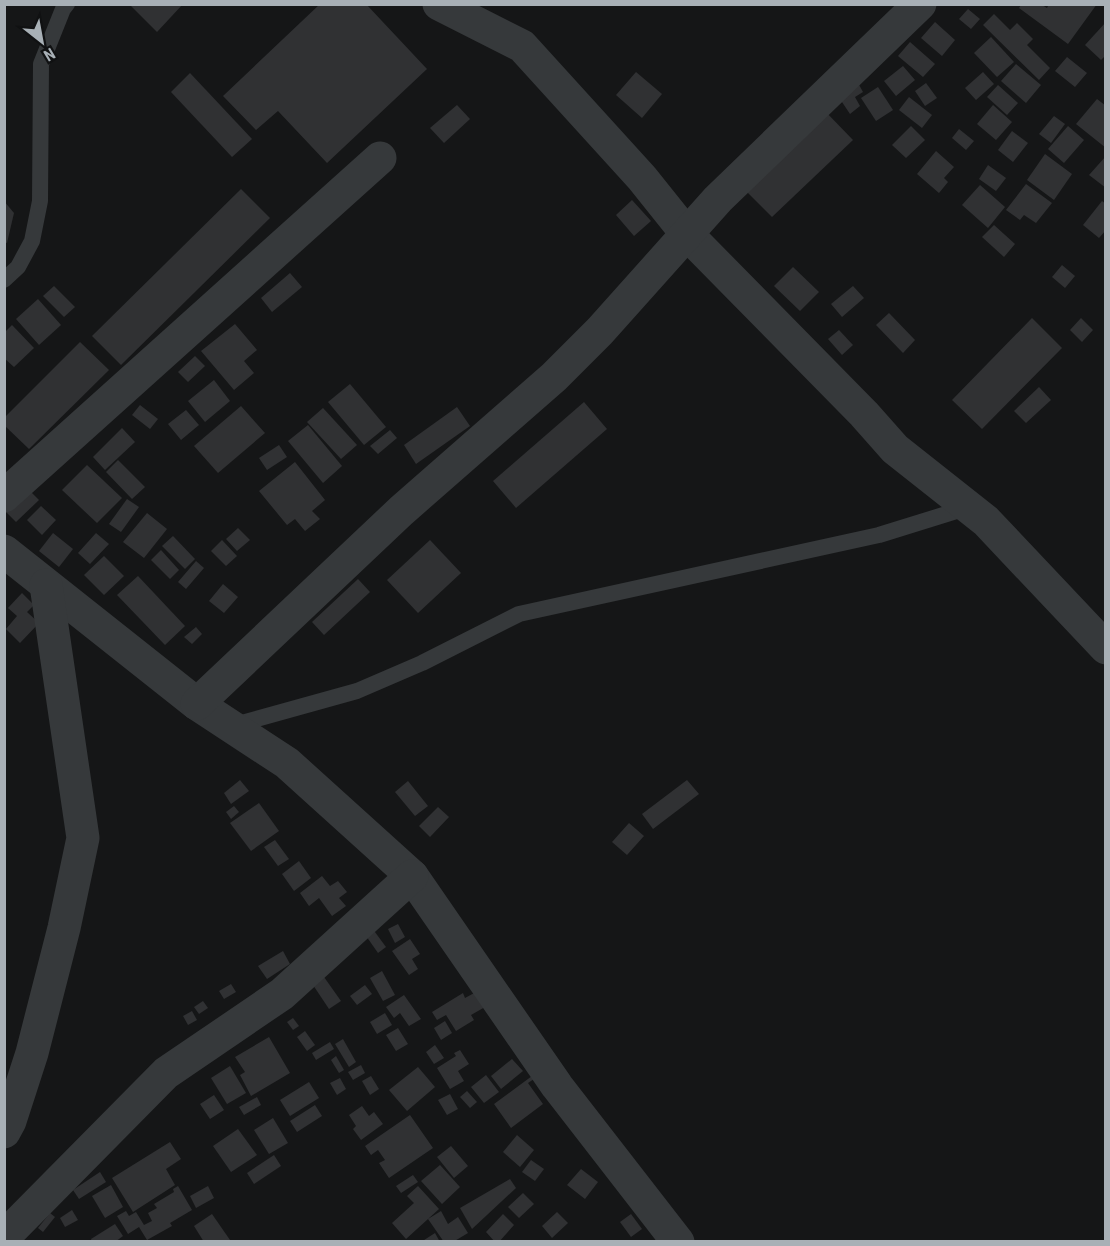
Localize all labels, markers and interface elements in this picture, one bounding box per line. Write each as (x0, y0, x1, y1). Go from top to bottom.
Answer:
north arrow (12, 12, 72, 72)
text: N (40, 44, 59, 65)

